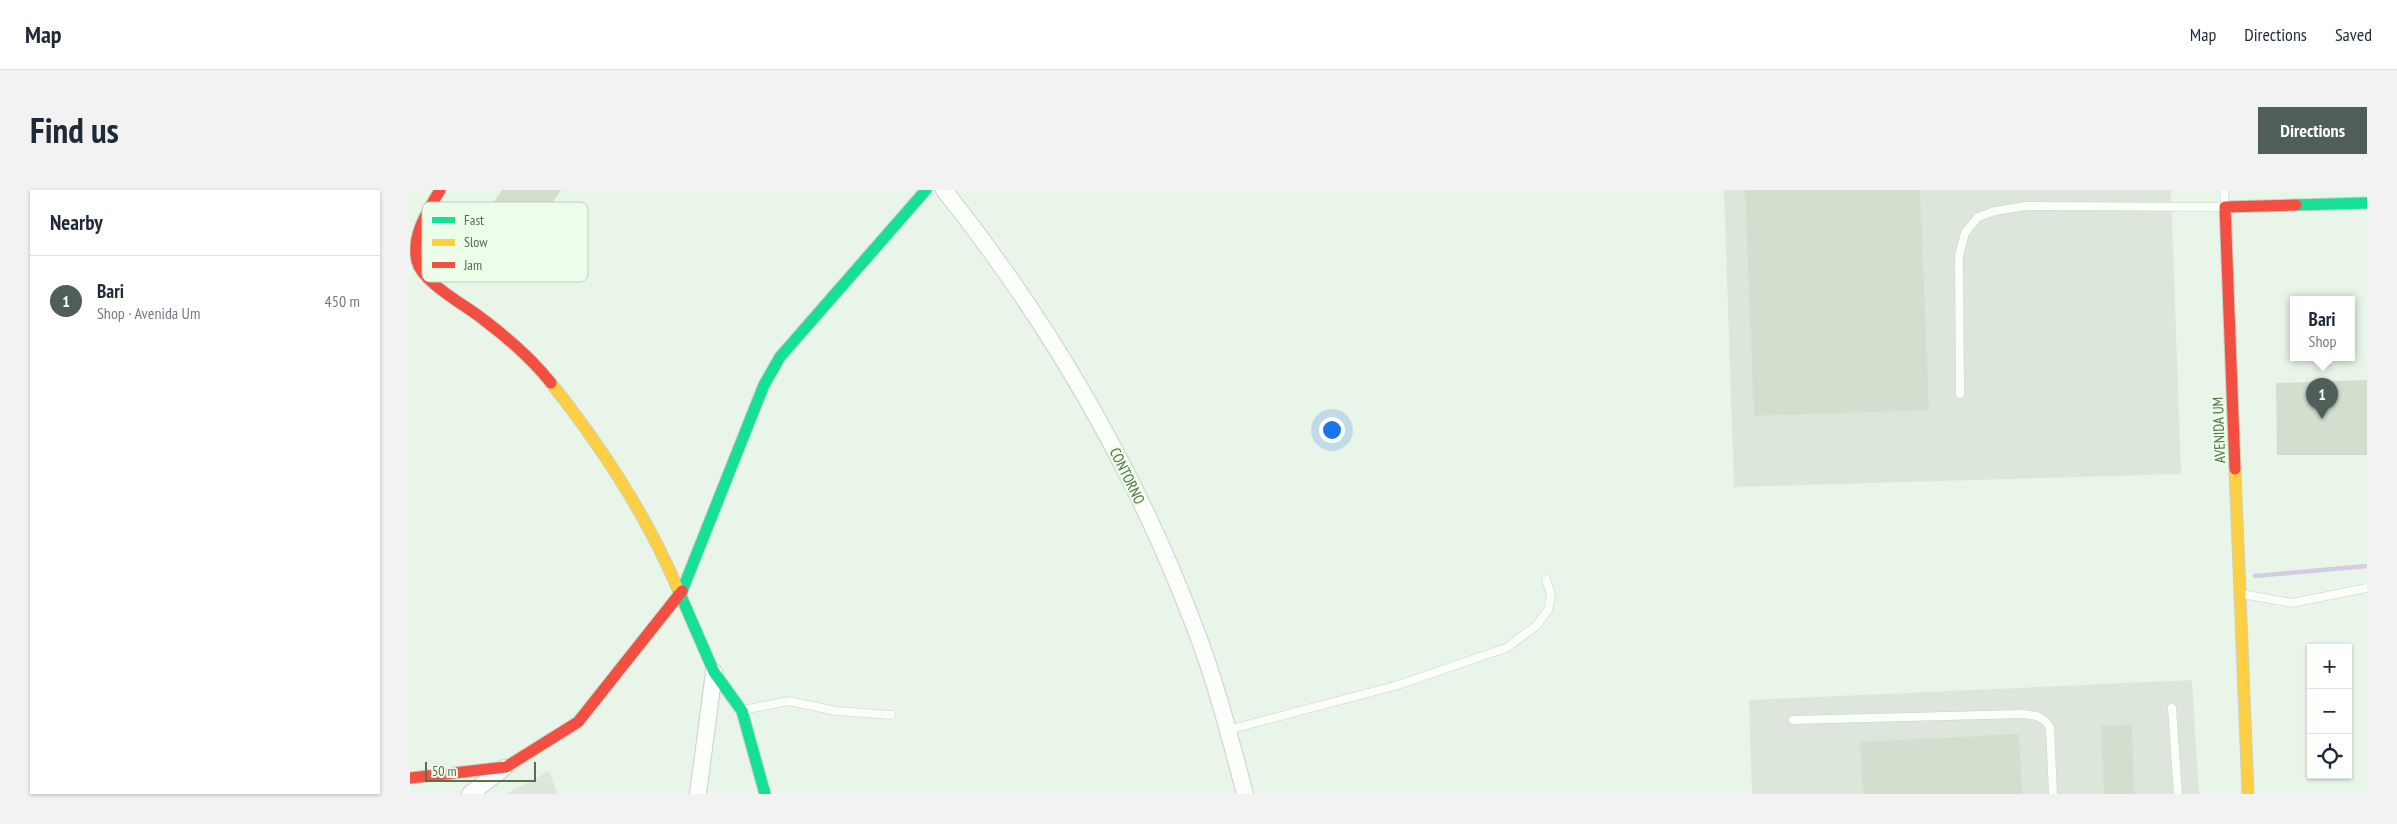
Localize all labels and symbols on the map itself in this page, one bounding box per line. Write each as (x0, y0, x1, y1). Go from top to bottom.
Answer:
legend (422, 202, 588, 282)
text: Fast (464, 211, 484, 229)
text: Slow (464, 233, 488, 251)
text: Jam (463, 256, 482, 274)
pin: 1 (2306, 378, 2338, 419)
street label: AVENIDA UM (2208, 397, 2229, 463)
your location (1319, 417, 1345, 443)
street label: CONTORNO (1106, 444, 1149, 507)
scale bar (425, 759, 536, 782)

